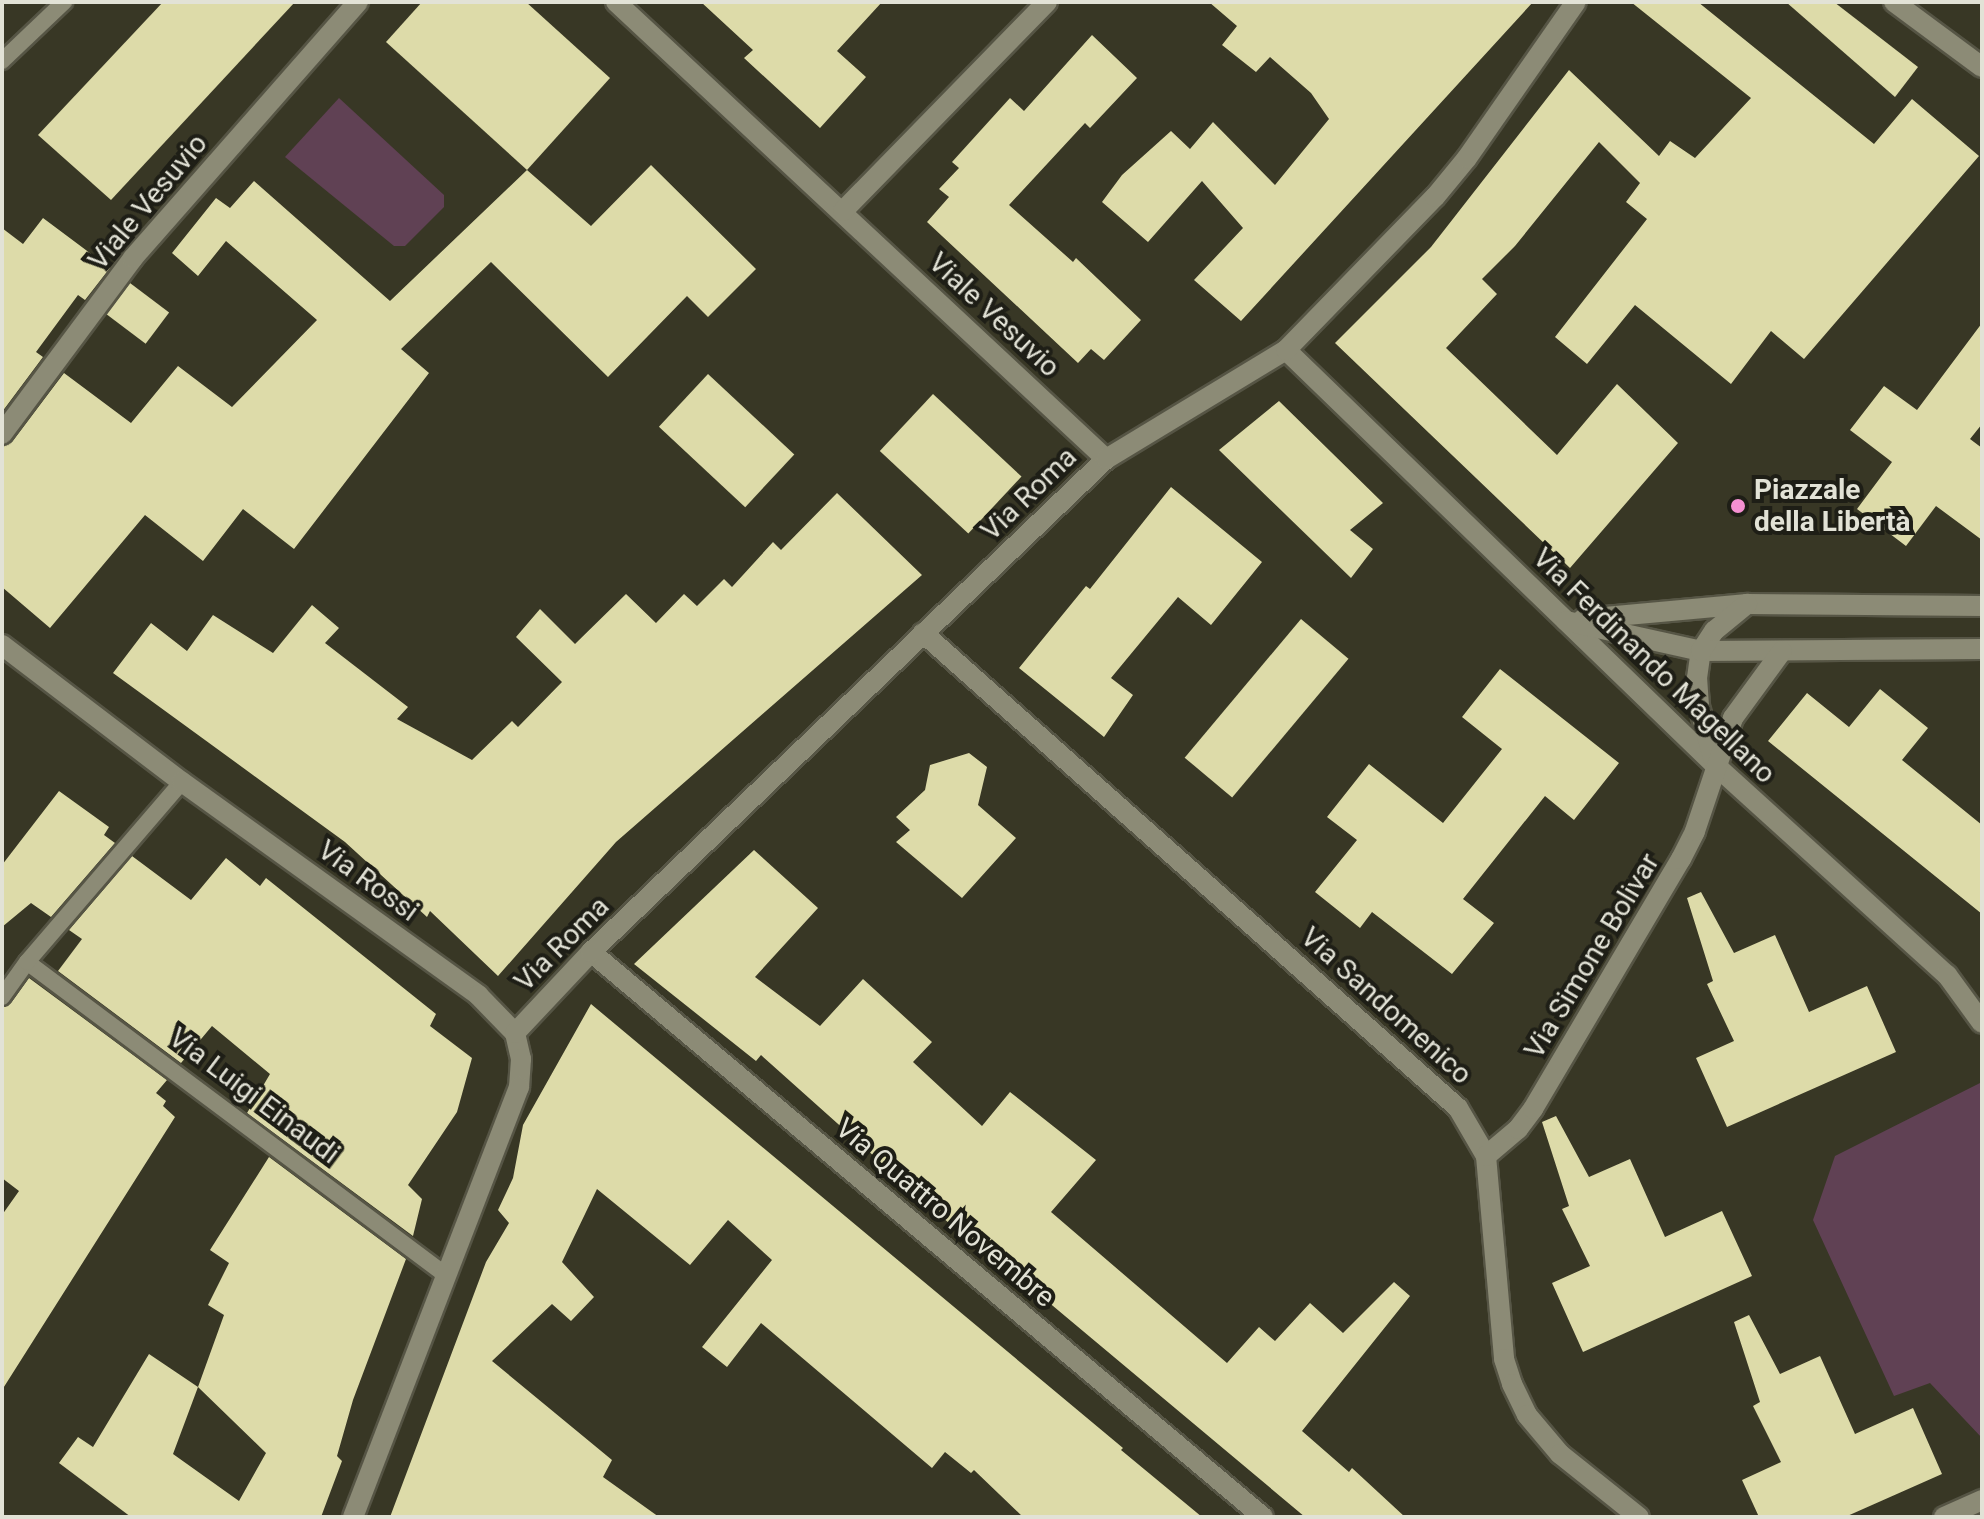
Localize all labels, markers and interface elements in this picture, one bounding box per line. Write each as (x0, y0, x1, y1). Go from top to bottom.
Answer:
street label: Viale Vesuvio (82, 127, 214, 277)
street label: Viale Vesuvio (922, 246, 1066, 384)
street label: Via Roma (974, 440, 1084, 548)
place label: Piazzale della Libertà (1754, 473, 1910, 539)
marker: Piazzale della Libertà (1729, 497, 1747, 515)
street label: Via Ferdinando Magellano (1526, 541, 1782, 791)
street label: Via Rossi (311, 833, 425, 929)
street label: Via Simone Bolivar (1518, 847, 1666, 1065)
street label: Via Roma (508, 890, 616, 998)
street label: Via Sandomenico (1294, 921, 1478, 1091)
street label: Via Luigi Einaudi (162, 1021, 346, 1171)
street label: Via Quattro Novembre (829, 1112, 1061, 1314)

